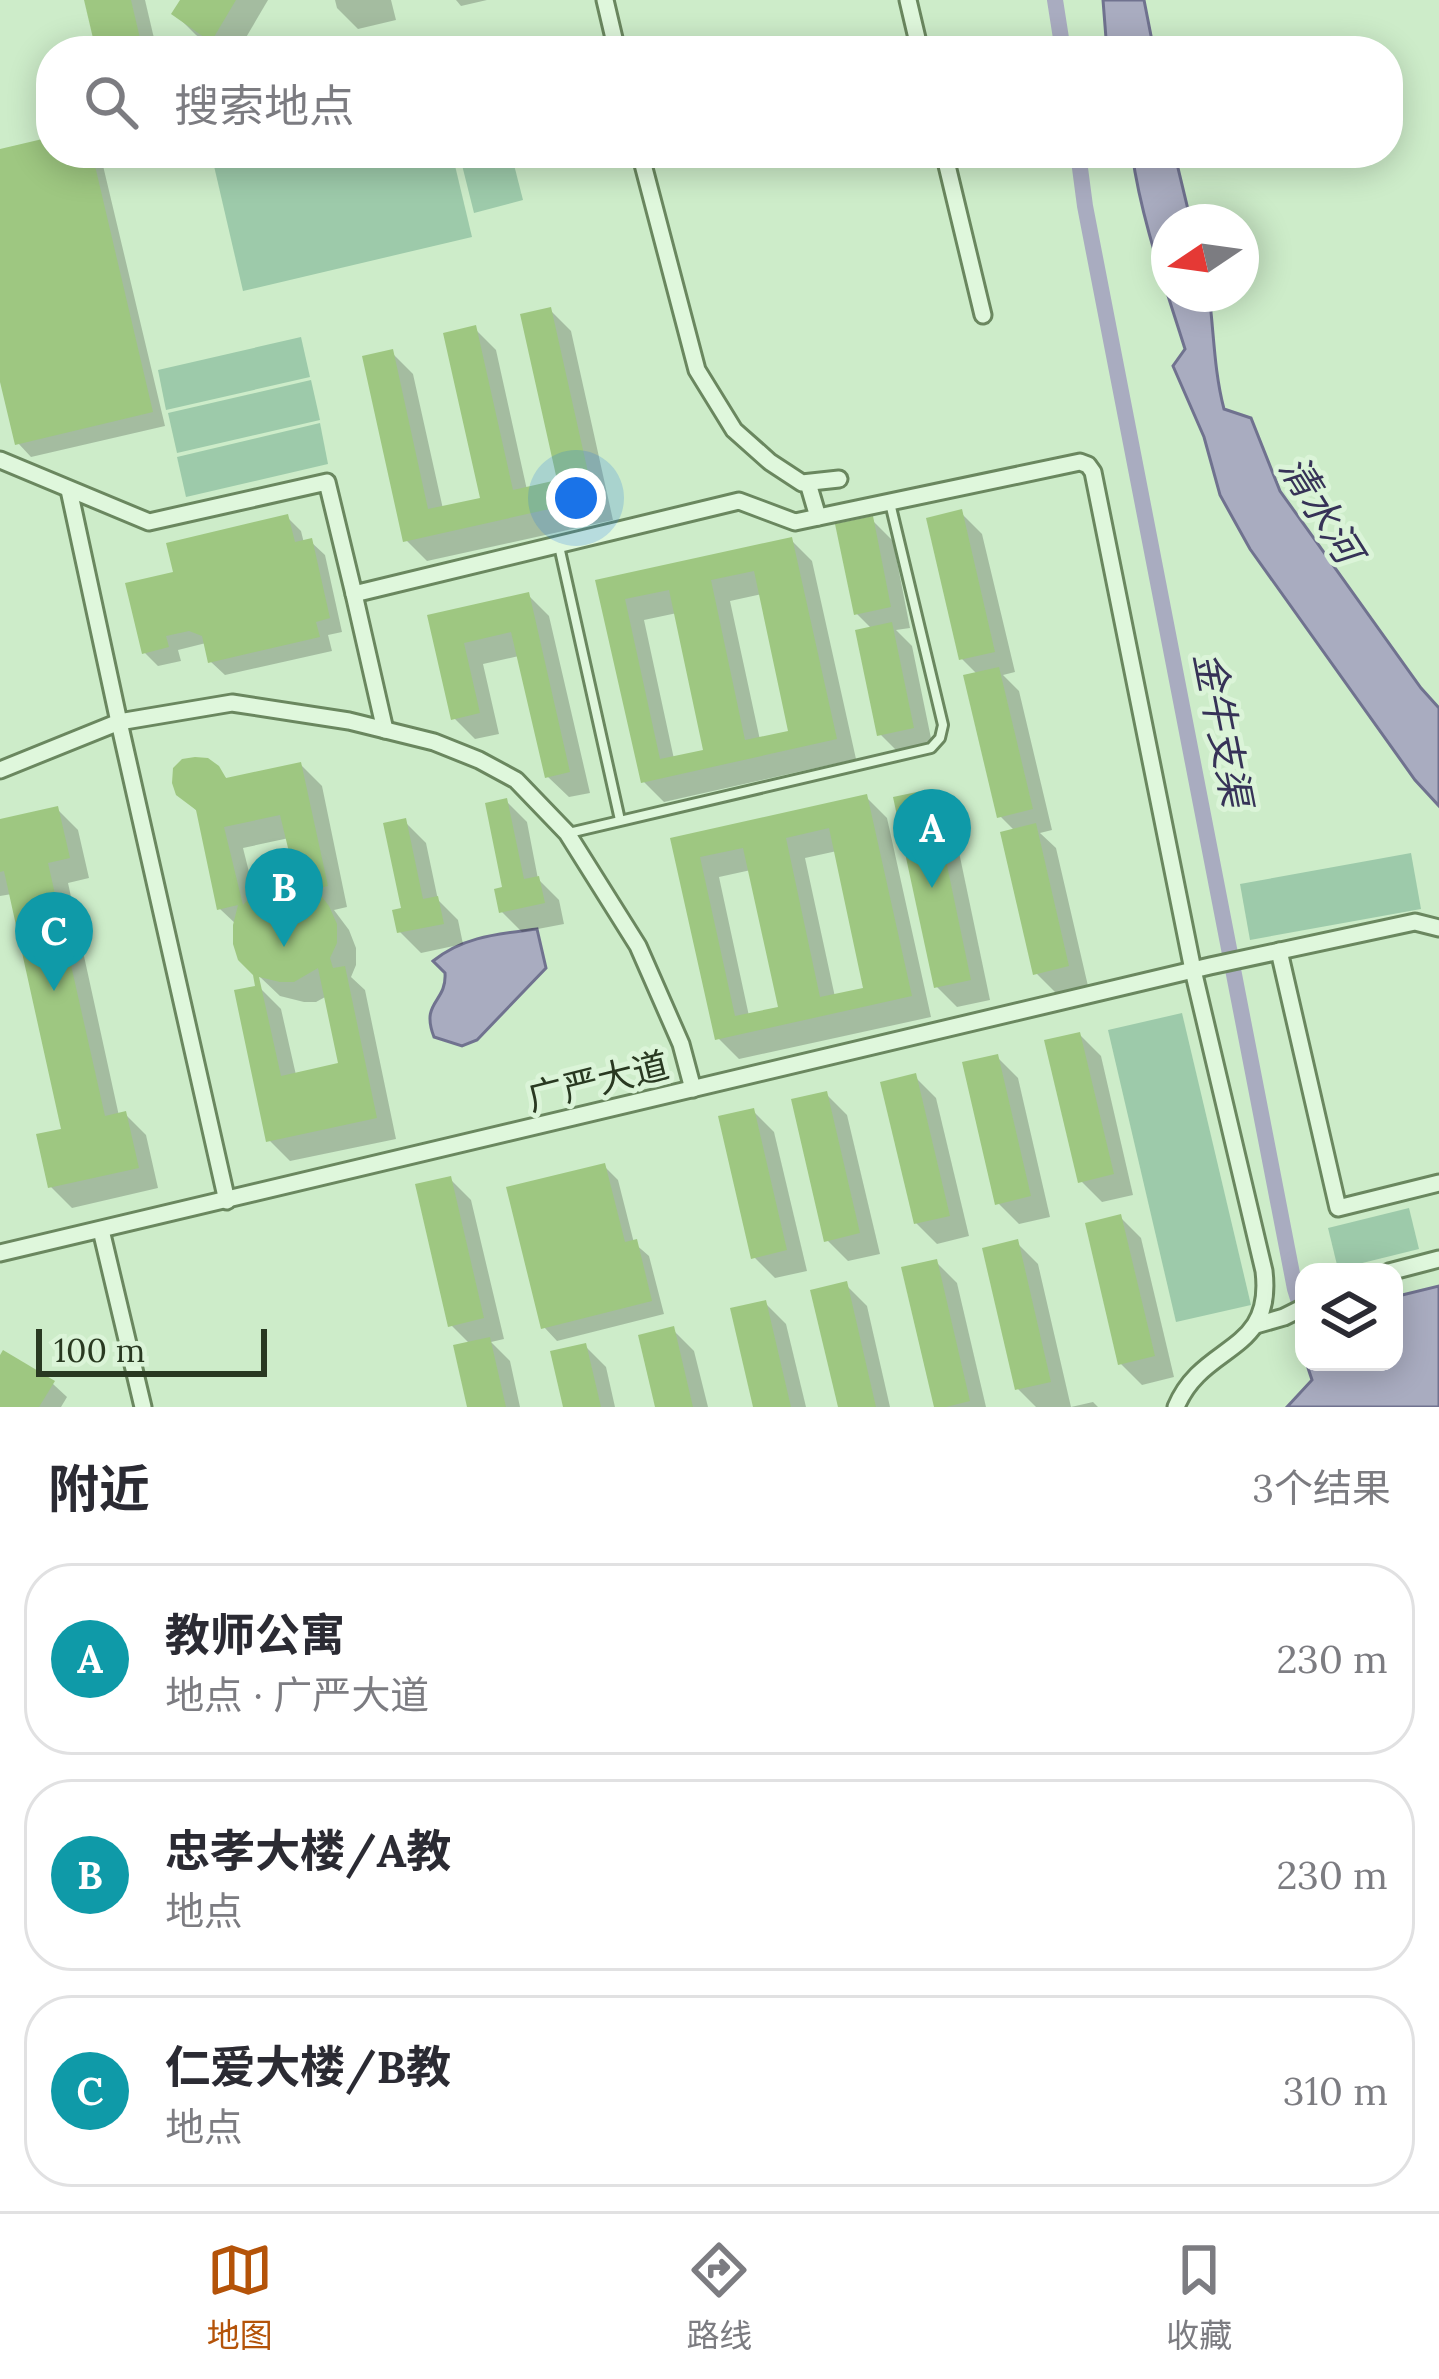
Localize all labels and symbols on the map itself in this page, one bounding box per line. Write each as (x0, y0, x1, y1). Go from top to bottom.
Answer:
north arrow (1151, 204, 1259, 312)
water label: 清水河 (1269, 446, 1377, 578)
your location (546, 468, 606, 528)
water label: 金牛支渠 (1184, 648, 1263, 815)
pin: A (893, 789, 971, 888)
pin: B (245, 848, 323, 947)
pin: C (15, 892, 93, 991)
street label: 广严大道 (523, 1041, 673, 1121)
scale bar (36, 1323, 267, 1376)

